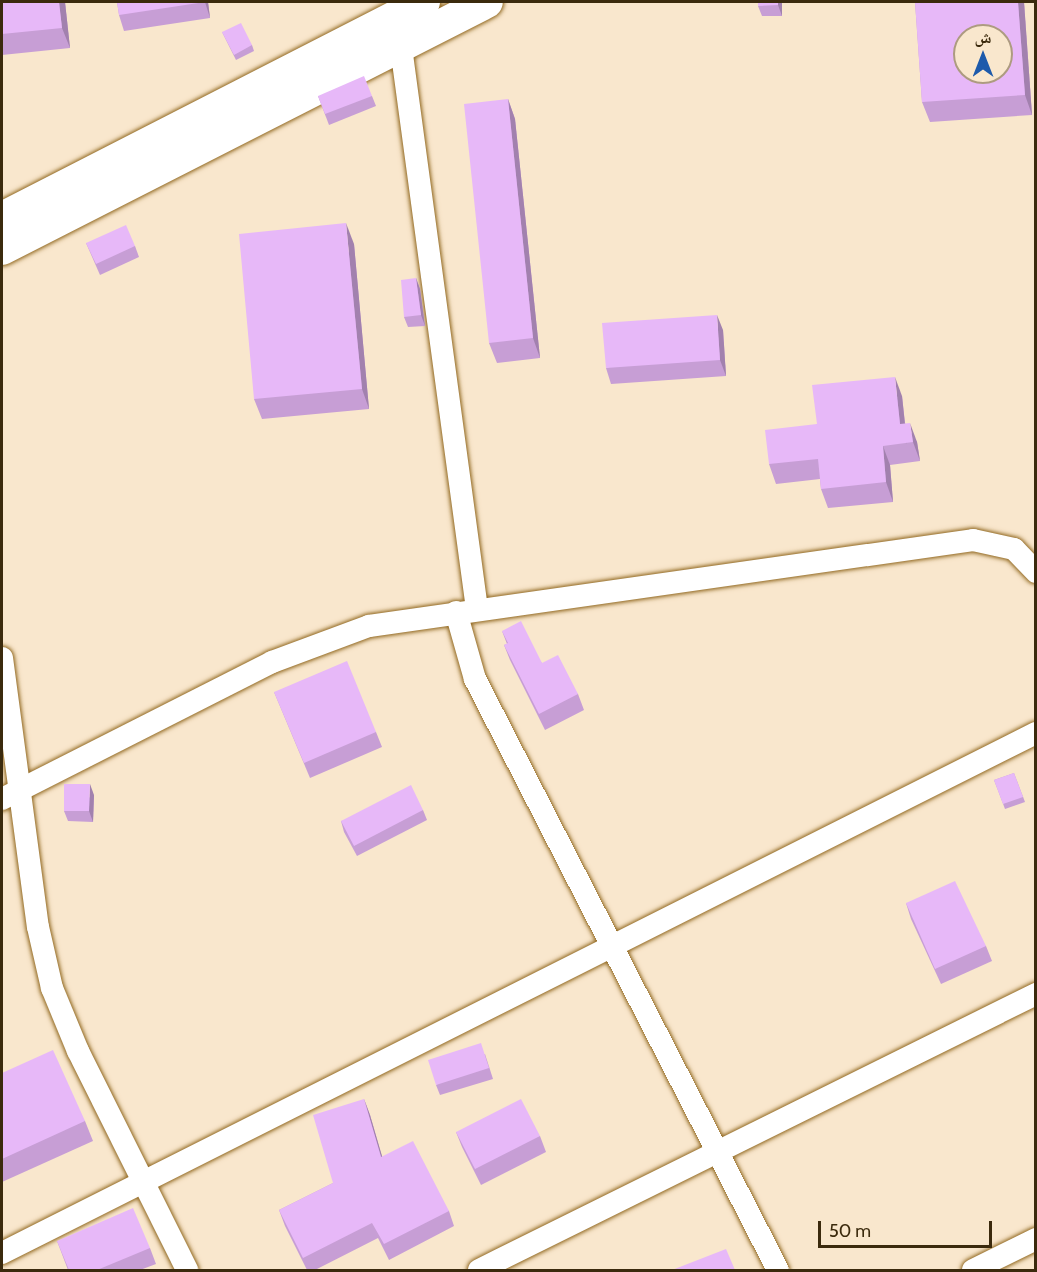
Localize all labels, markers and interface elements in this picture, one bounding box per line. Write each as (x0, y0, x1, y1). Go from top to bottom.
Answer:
north arrow (953, 24, 1013, 84)
text: ش (975, 28, 991, 47)
scale bar (821, 1209, 995, 1247)
text: 50 m (829, 1220, 871, 1242)

